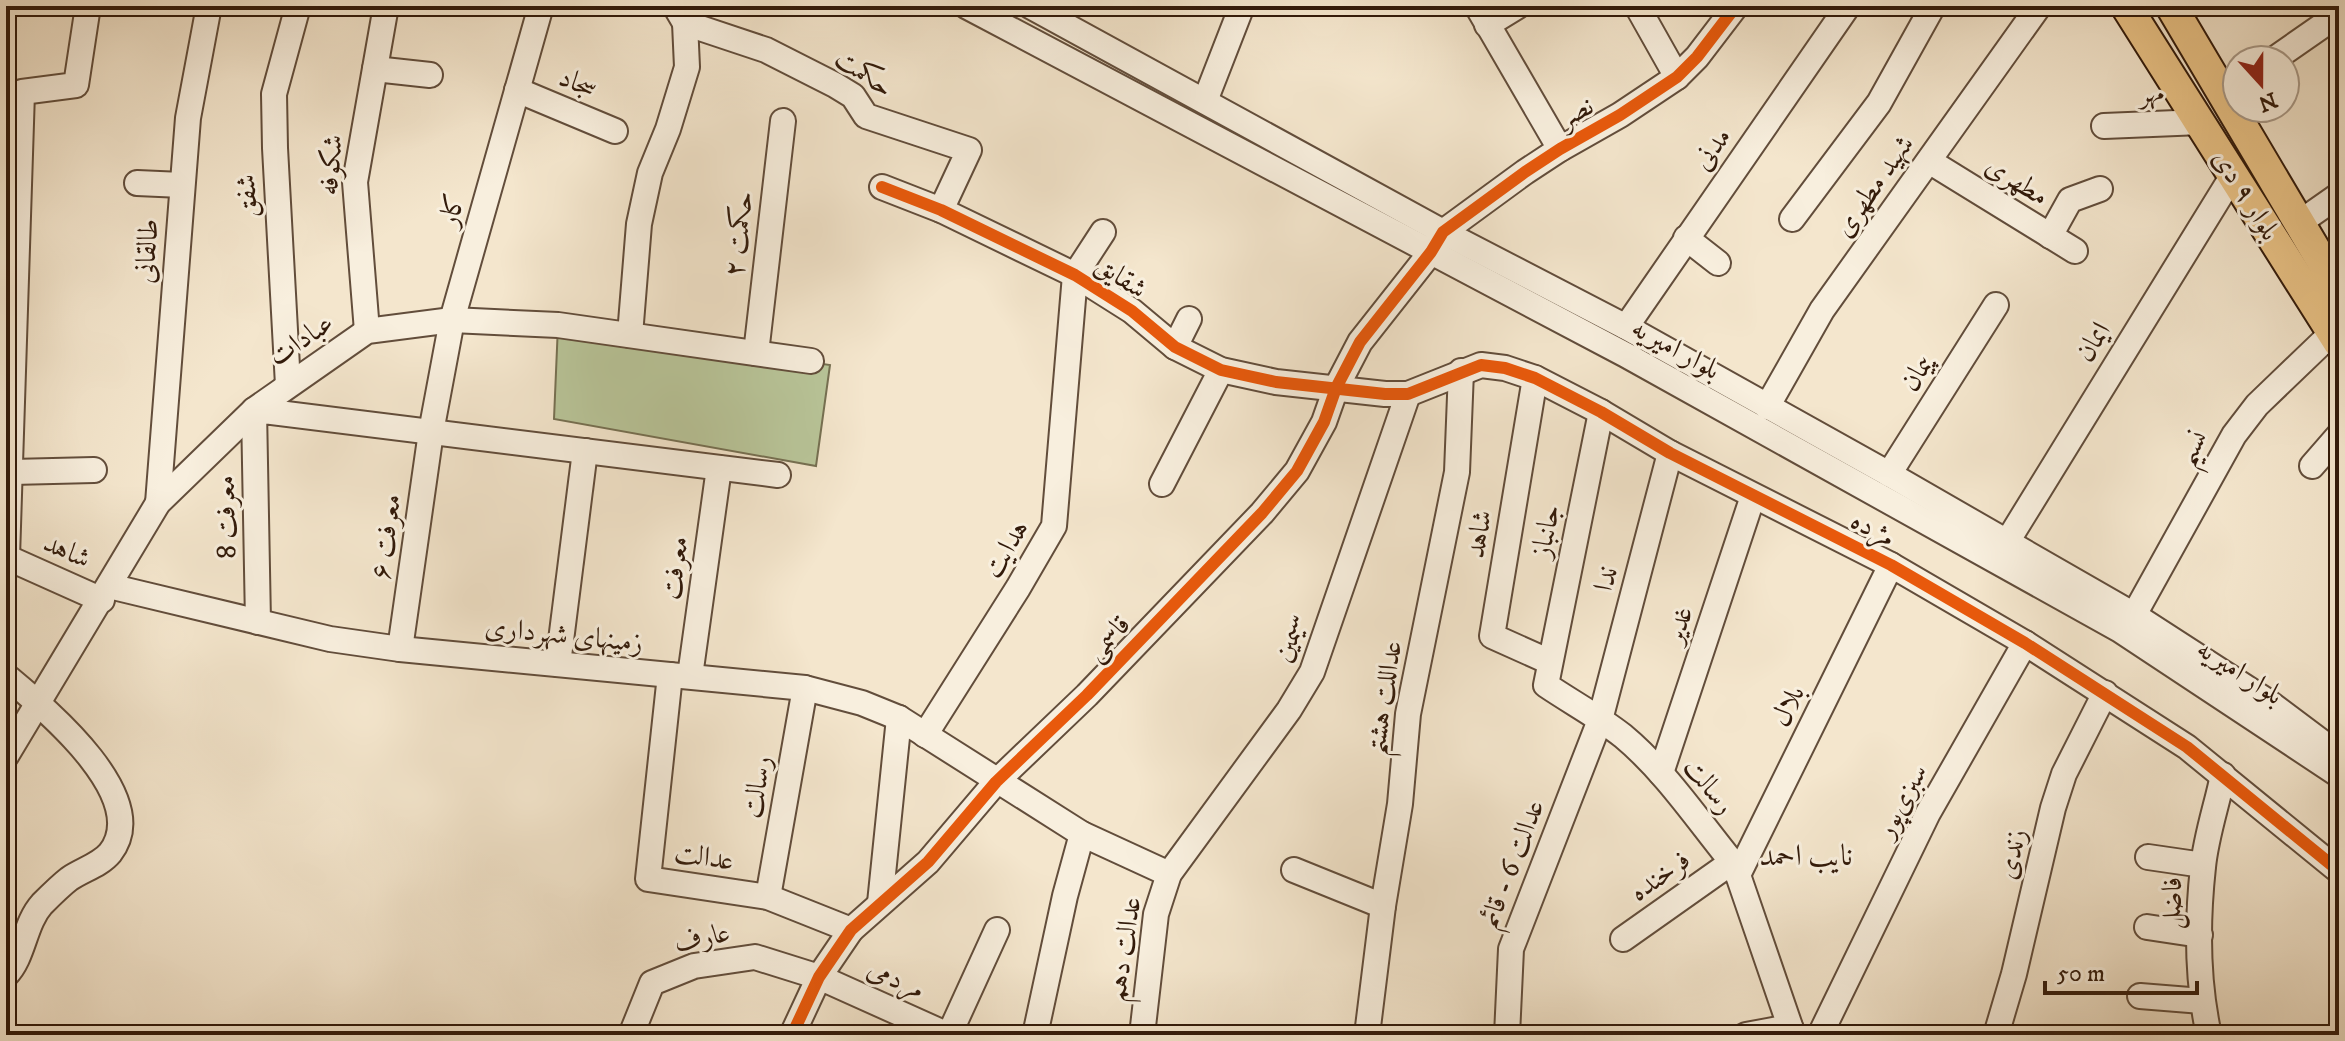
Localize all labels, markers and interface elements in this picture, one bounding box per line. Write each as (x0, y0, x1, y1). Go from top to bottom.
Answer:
street label: حکمت (828, 41, 900, 105)
north arrow (2221, 44, 2301, 124)
street label: سجاد (554, 60, 602, 106)
street label: مهر (2137, 75, 2164, 111)
text: N (2254, 85, 2281, 117)
street label: نصر (1550, 88, 1600, 137)
street label: مدنی (1685, 121, 1739, 177)
street label: شهید مطهری (1826, 128, 1922, 244)
street label: شکوفه (311, 133, 351, 197)
street label: بلوار ۹ دی (2204, 143, 2288, 247)
street label: مطهری (1979, 148, 2055, 214)
street label: شفق (228, 173, 266, 219)
street label: کار (430, 189, 473, 234)
street label: حکمت ۲ (716, 189, 762, 279)
street label: طالقانی (127, 217, 167, 285)
street label: شقایق (1088, 247, 1154, 307)
street label: عبادات (262, 306, 340, 374)
street label: بلوار امیریه (1625, 310, 1727, 388)
street label: ایمان (2067, 315, 2119, 369)
street label: پیمان (1892, 347, 1942, 398)
street label: نسیم (2168, 424, 2224, 476)
street label: معرفت 8 (208, 475, 244, 559)
street label: معرفت ۶ (363, 492, 409, 582)
street label: جانباز (1523, 501, 1569, 564)
street label: مژده (1844, 503, 1901, 556)
street label: شاهد (1458, 507, 1500, 561)
street label: هدایت (975, 514, 1037, 584)
street label: شاهد (38, 525, 96, 577)
street label: معرفت (653, 534, 697, 602)
street label: ندا (1586, 563, 1626, 595)
street label: غدیر (1656, 602, 1701, 651)
street label: قاسمی (1078, 608, 1139, 669)
street label: زمینهای شهرداری (483, 609, 645, 661)
street label: سیمین (1265, 609, 1315, 667)
street label: بلوار امیریه (2190, 631, 2290, 713)
street label: عداللت هشتم (1358, 638, 1419, 759)
street label: بلال (1763, 680, 1813, 732)
street label: رسالت (1676, 750, 1742, 822)
street label: رسالت (734, 753, 780, 821)
street label: سبزی‌پور (1867, 758, 1938, 848)
street label: عدالت 6 - قائم (1471, 795, 1558, 935)
street label: زندی (1989, 825, 2035, 883)
street label: عدالت (672, 835, 736, 879)
district label: نایب احمد (1759, 838, 1853, 875)
street label: فرخنده (1623, 843, 1697, 909)
street label: فاضل (2154, 876, 2191, 930)
street label: عدالت دهم (1098, 894, 1157, 1005)
street label: عارف (671, 915, 733, 961)
scale bar (2045, 945, 2197, 995)
street label: مردمی (861, 951, 930, 1008)
text: 50 m (2057, 959, 2105, 989)

